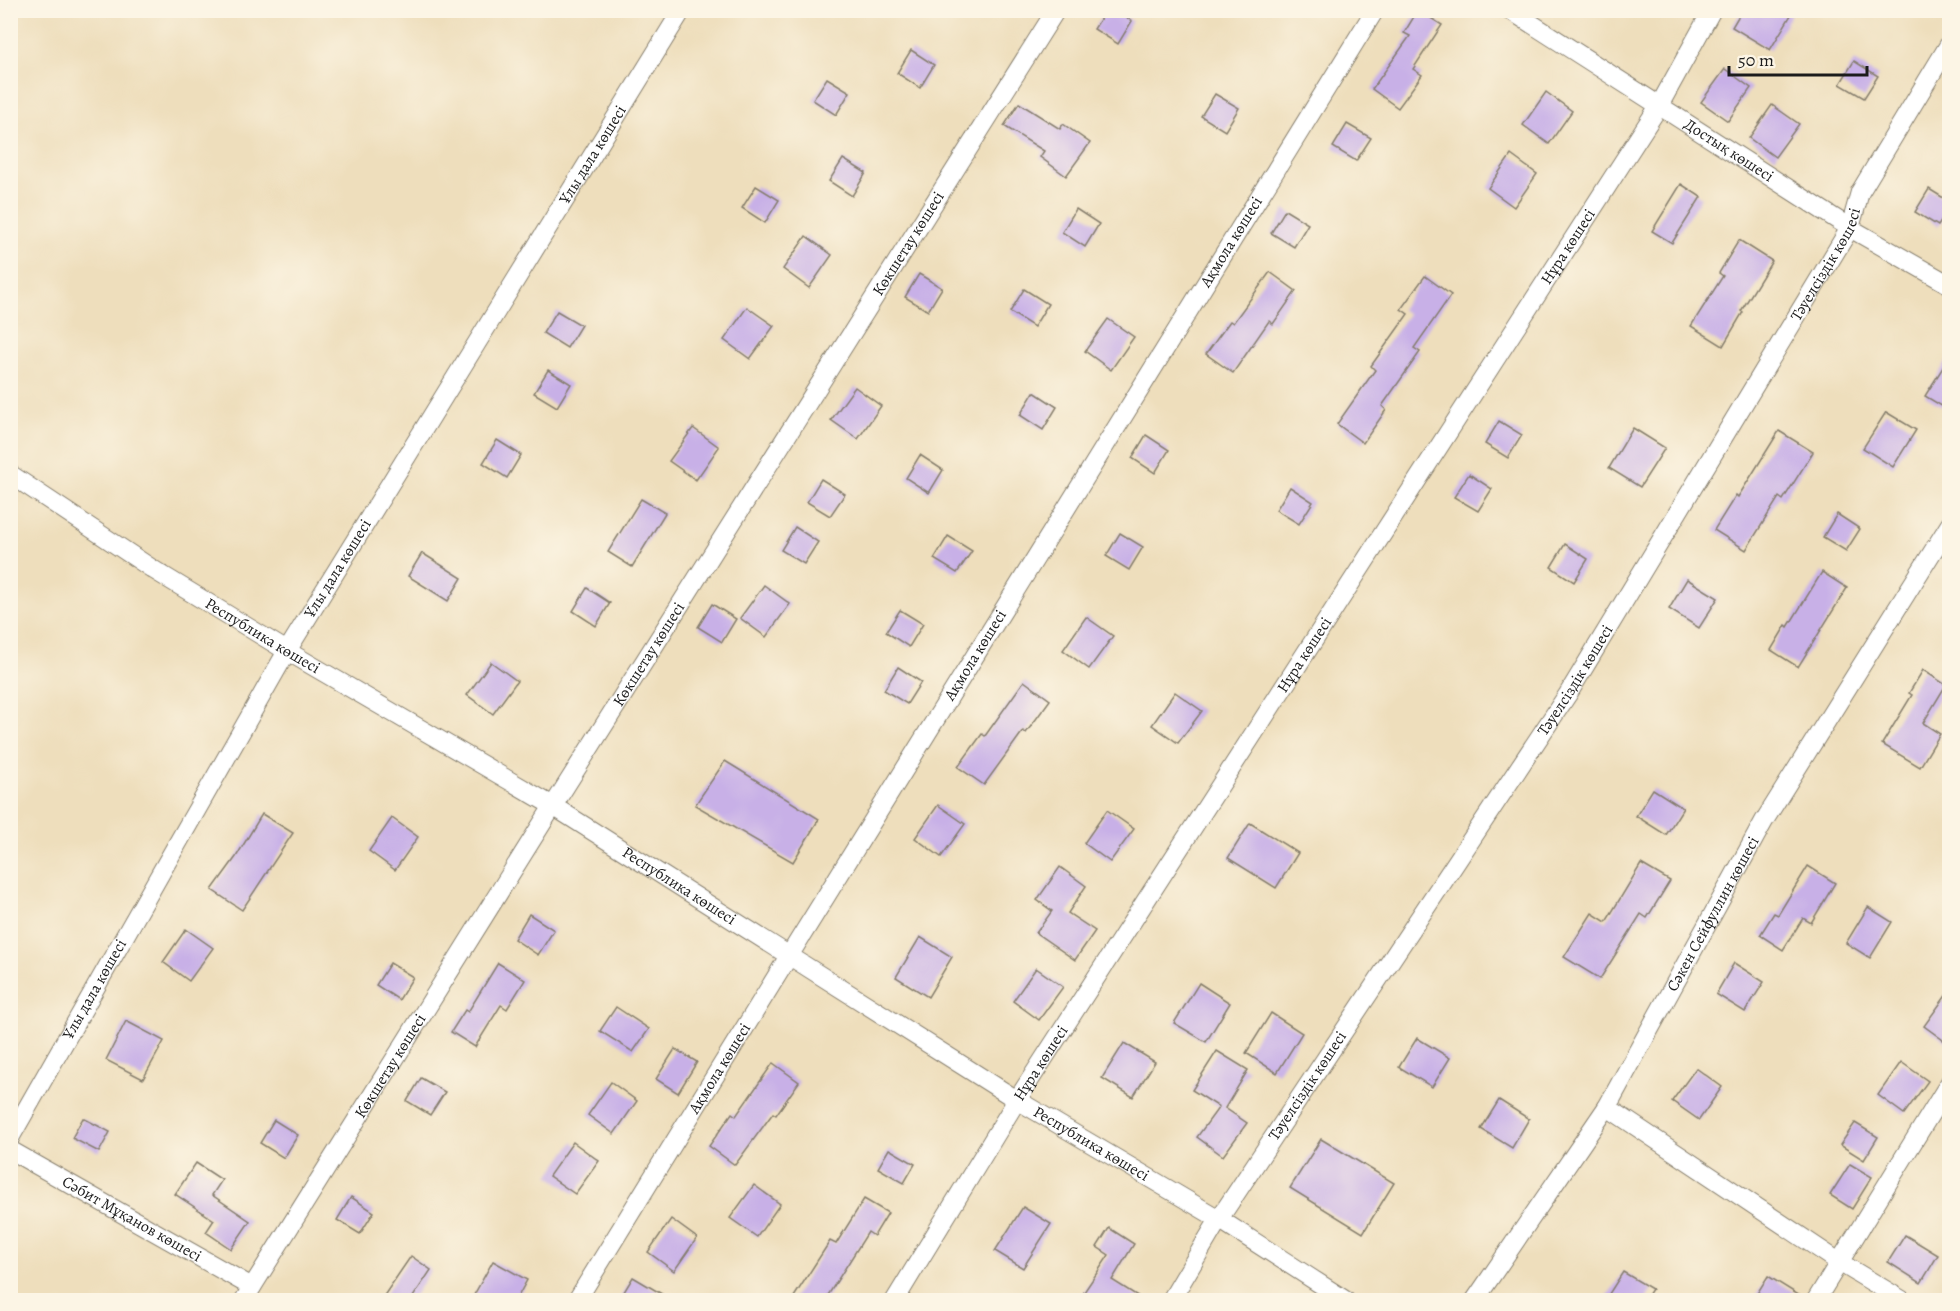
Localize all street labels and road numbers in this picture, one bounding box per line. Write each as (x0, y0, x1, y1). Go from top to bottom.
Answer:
street label: Ұлы дала көшесі (553, 101, 632, 209)
street label: Достық көшесі (1680, 113, 1778, 187)
street label: Көкшетау көшесі (867, 187, 950, 300)
street label: Ақмола көшесі (1194, 192, 1268, 292)
street label: Нұра көшесі (1536, 205, 1601, 289)
street label: Тәуелсіздік көшесі (1785, 205, 1866, 325)
street label: Ұлы дала көшесі (298, 515, 377, 623)
street label: Республика көшесі (201, 593, 324, 679)
street label: Көкшетау көшесі (608, 598, 690, 711)
street label: Ақмола көшесі (938, 606, 1012, 705)
street label: Нұра көшесі (1272, 613, 1337, 697)
street label: Тәуелсіздік көшесі (1532, 621, 1618, 740)
street label: Сәкен Сейфуллин көшесі (1662, 833, 1764, 995)
street label: Республика көшесі (618, 842, 740, 930)
street label: Ұлы дала көшесі (57, 935, 132, 1044)
street label: Көкшетау көшесі (349, 1010, 431, 1122)
street label: Ақмола көшесі (683, 1019, 756, 1119)
street label: Нұра көшесі (1008, 1021, 1073, 1105)
street label: Тәуелсіздік көшесі (1263, 1027, 1352, 1145)
street label: Республика көшесі (1029, 1101, 1153, 1186)
street label: Сәбит Мұқанов көшесі (58, 1171, 206, 1267)

